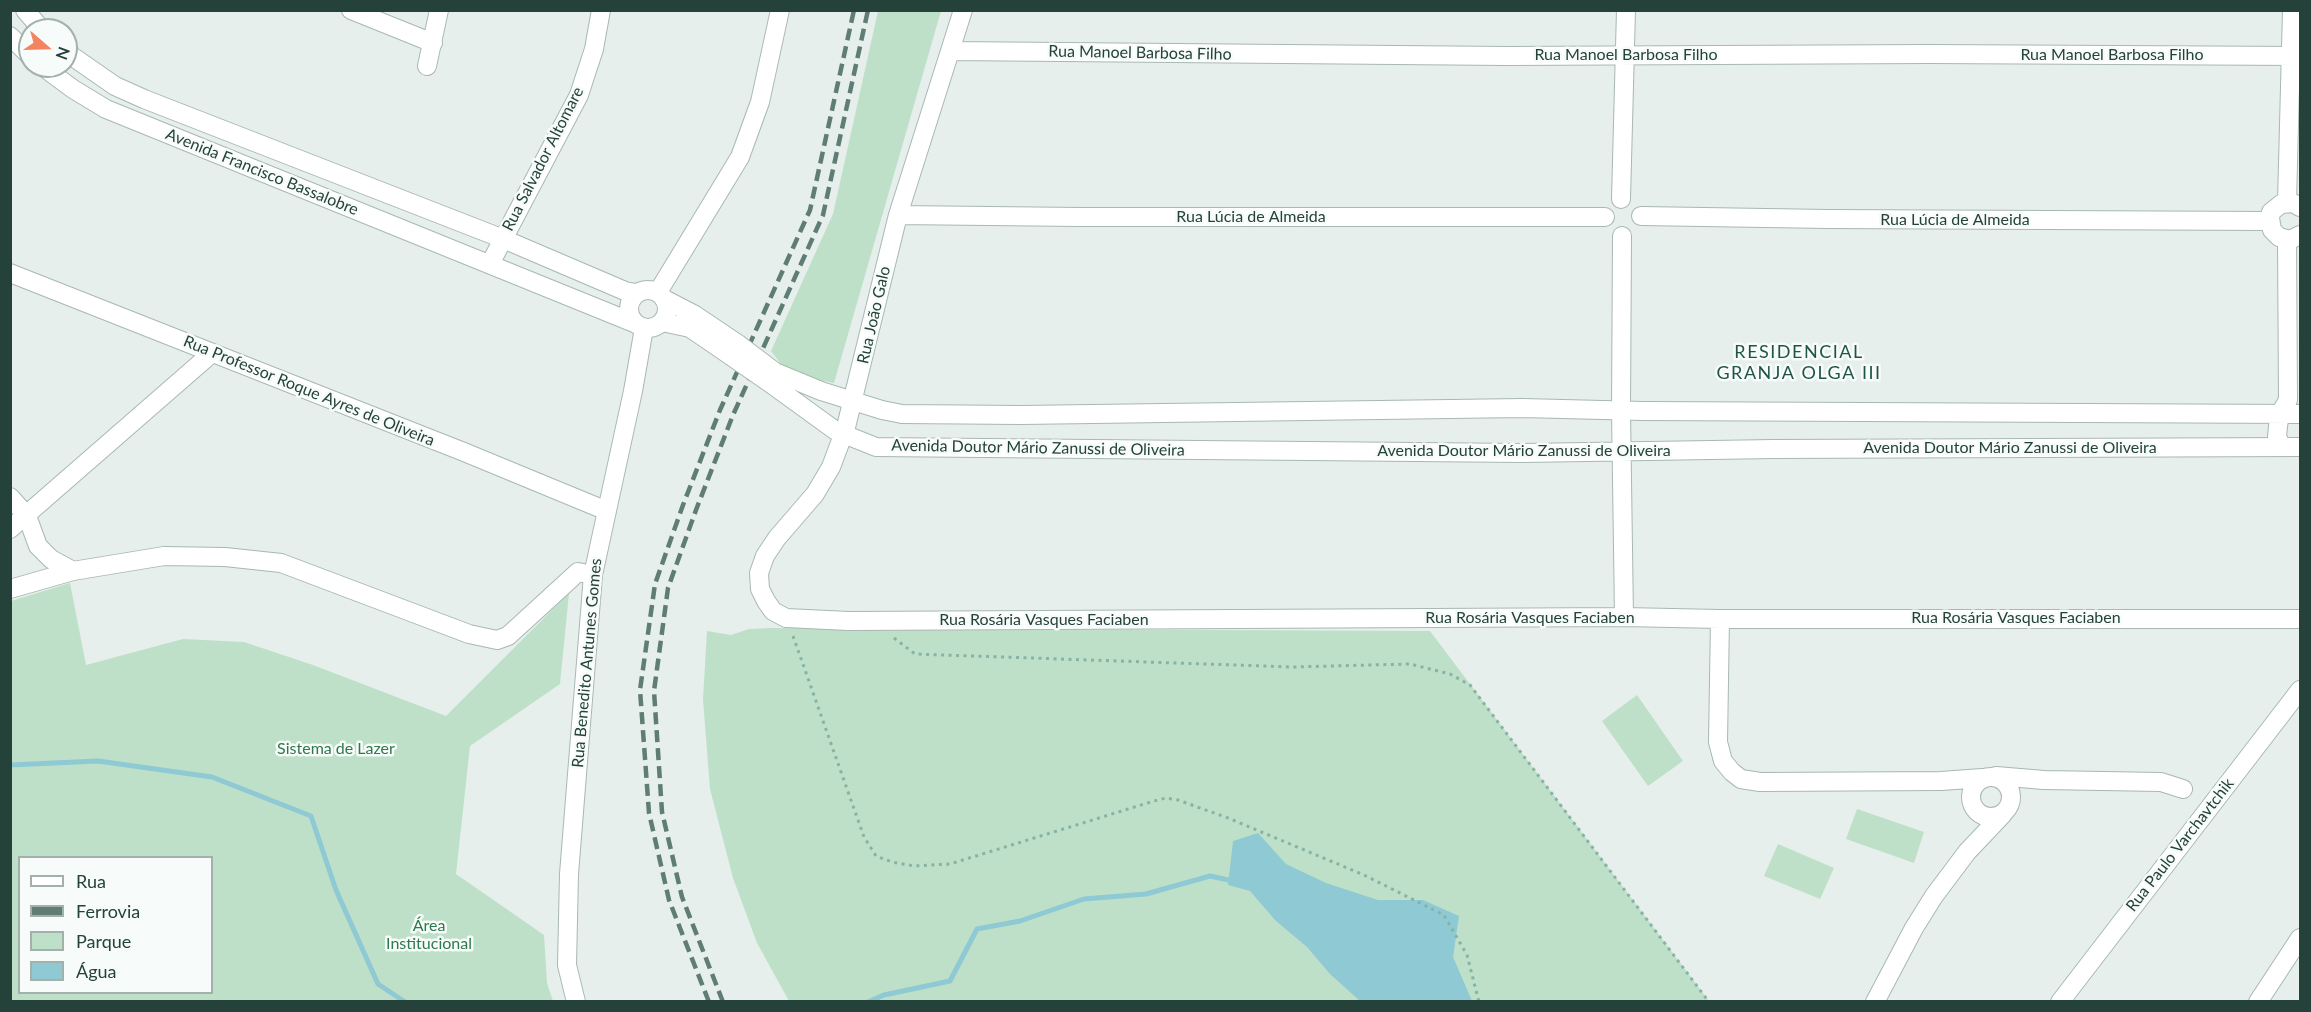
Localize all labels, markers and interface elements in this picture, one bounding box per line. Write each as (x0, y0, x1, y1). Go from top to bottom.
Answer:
north arrow (18, 18, 78, 78)
street label: Rua Manoel Barbosa Filho (1048, 42, 1232, 64)
text: N (52, 45, 75, 63)
street label: Rua Manoel Barbosa Filho (1534, 45, 1718, 65)
street label: Rua Manoel Barbosa Filho (2020, 45, 2204, 65)
street label: Rua Salvador Altomare (498, 84, 588, 234)
street label: Avenida Francisco Bassalobre (163, 124, 361, 220)
street label: Rua Lúcia de Almeida (1176, 207, 1326, 227)
street label: Rua Lúcia de Almeida (1880, 210, 2030, 230)
street label: Rua João Galo (853, 264, 895, 366)
street label: Rua Professor Roque Ayres de Oliveira (181, 332, 437, 450)
district label: RESIDENCIAL GRANJA OLGA III (1716, 341, 1882, 384)
street label: Avenida Doutor Mário Zanussi de Oliveira (891, 436, 1185, 460)
street label: Avenida Doutor Mário Zanussi de Oliveira (1863, 438, 2157, 458)
street label: Avenida Doutor Mário Zanussi de Oliveira (1377, 441, 1671, 461)
street label: Rua Benedito Antunes Gomes (568, 557, 606, 769)
street label: Rua Rosária Vasques Faciaben (1425, 608, 1635, 628)
street label: Rua Rosária Vasques Faciaben (1911, 608, 2121, 628)
street label: Rua Rosária Vasques Faciaben (939, 610, 1149, 630)
park label: Sistema de Lazer (277, 739, 395, 759)
street label: Rua Paulo Varchavtchik (2122, 775, 2238, 915)
legend (18, 856, 213, 994)
text: Rua (76, 870, 106, 892)
text: Ferrovia (76, 900, 140, 922)
park label: Área Institucional (386, 916, 472, 954)
text: Parque (76, 930, 131, 952)
text: Água (76, 960, 117, 982)

